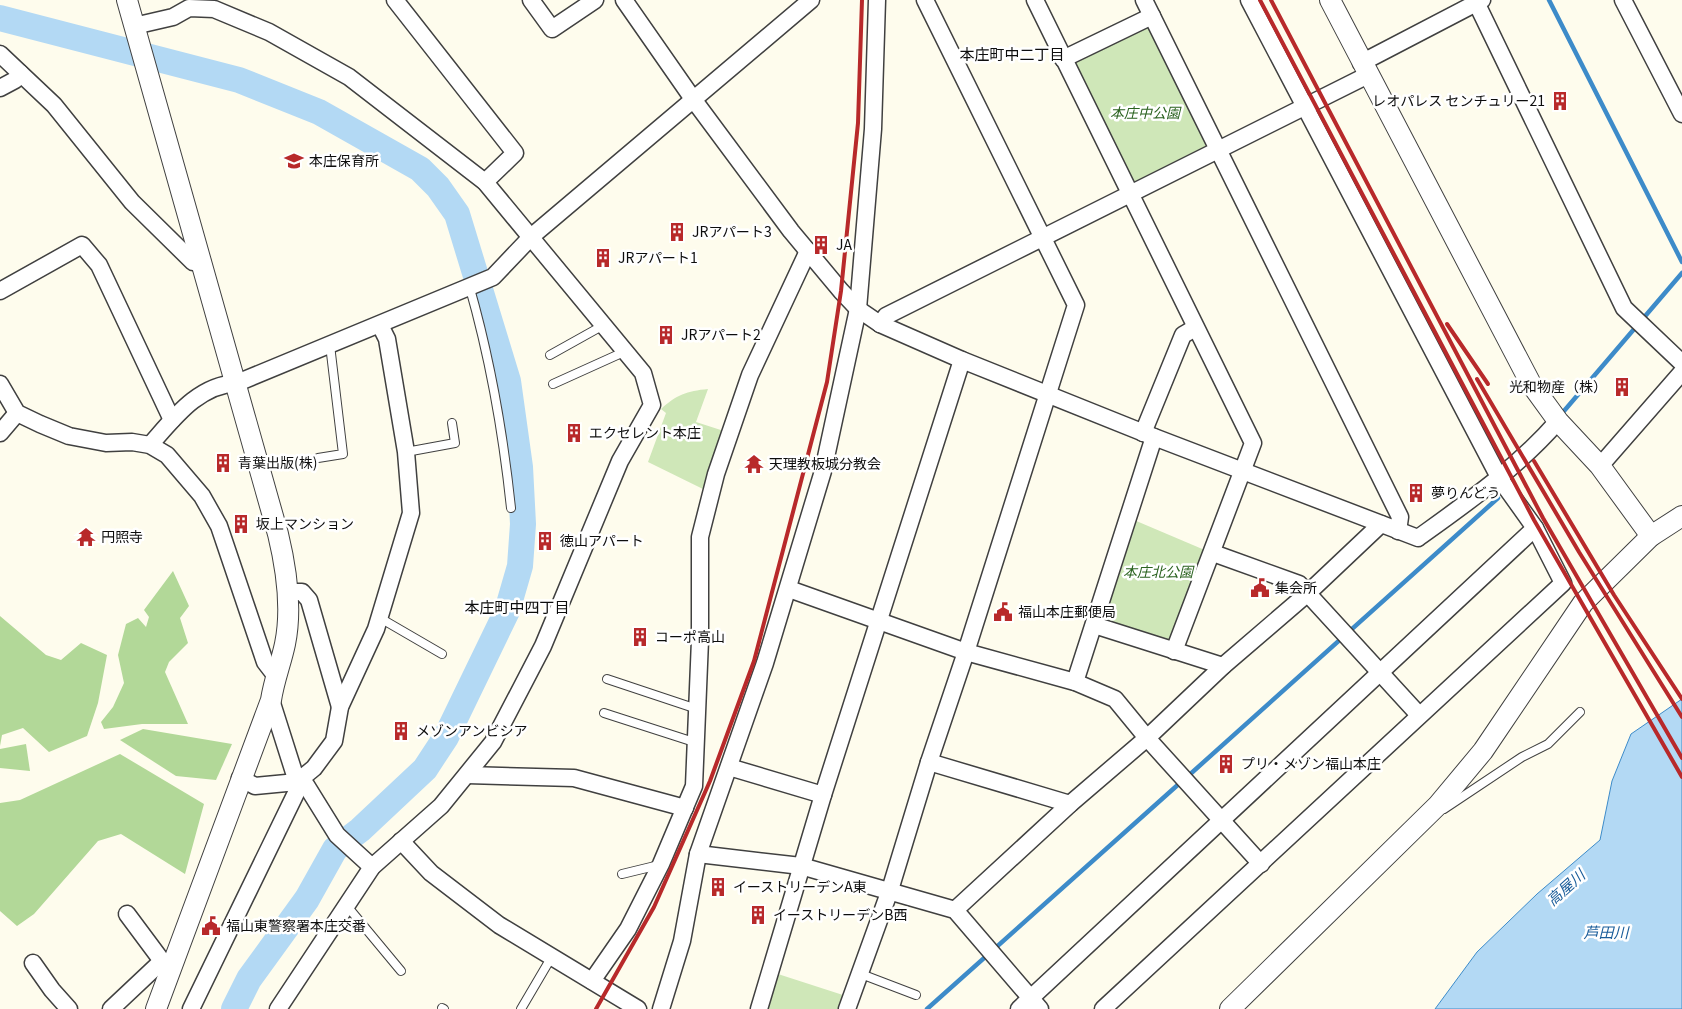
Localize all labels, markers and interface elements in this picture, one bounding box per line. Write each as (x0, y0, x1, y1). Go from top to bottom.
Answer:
district label: 本庄町中二丁目 (959, 43, 1065, 64)
place label: レオパレス センチュリー21 (1372, 90, 1545, 110)
building icon: レオパレス センチュリー21 (1549, 90, 1571, 112)
park label: 本庄中公園 (1110, 102, 1182, 122)
school or university icon: 本庄保育所 (283, 150, 305, 172)
place label: 本庄保育所 (309, 150, 379, 170)
building icon: JRアパート3 (666, 221, 688, 243)
place label: JRアパート3 (692, 221, 772, 241)
building icon: JA (810, 234, 832, 256)
place label: JA (836, 234, 852, 254)
building icon: JRアパート1 (592, 247, 614, 269)
place label: JRアパート1 (618, 247, 698, 267)
building icon: JRアパート2 (655, 324, 677, 346)
place label: JRアパート2 (681, 324, 761, 344)
place label: 光和物産（株） (1509, 376, 1607, 396)
building icon: 光和物産（株） (1611, 376, 1633, 398)
building icon: エクセレント本庄 (563, 422, 585, 444)
place label: エクセレント本庄 (589, 422, 701, 442)
building icon: 青葉出版(株) (212, 452, 234, 474)
place label: 青葉出版(株) (238, 452, 317, 472)
temple icon: 天理教板城分教会 (743, 453, 765, 475)
place label: 天理教板城分教会 (769, 453, 881, 473)
building icon: 夢りんどう (1405, 482, 1427, 504)
place label: 夢りんどう (1431, 482, 1501, 502)
building icon: 坂上マンション (230, 513, 252, 535)
place label: 坂上マンション (256, 513, 354, 533)
temple icon: 円照寺 (75, 526, 97, 548)
place label: 円照寺 (101, 526, 143, 546)
building icon: 徳山アパート (534, 530, 556, 552)
place label: 徳山アパート (560, 530, 644, 550)
park label: 本庄北公園 (1123, 561, 1195, 581)
public building icon: 集会所 (1249, 577, 1271, 599)
place label: 集会所 (1275, 577, 1317, 597)
district label: 本庄町中四丁目 (464, 596, 570, 617)
public building icon: 福山本庄郵便局 (992, 601, 1014, 623)
place label: 福山本庄郵便局 (1018, 601, 1116, 621)
building icon: コーポ高山 (629, 626, 651, 648)
place label: コーポ高山 (655, 626, 725, 646)
building icon: メゾンアンビシア (390, 720, 412, 742)
place label: メゾンアンビシア (416, 720, 527, 740)
building icon: プリ・メゾン福山本庄 (1215, 753, 1237, 775)
place label: プリ・メゾン福山本庄 (1241, 753, 1381, 773)
water label: 高屋川 (1541, 863, 1590, 910)
building icon: イーストリーデンA東 (707, 876, 729, 898)
place label: イーストリーデンA東 (733, 876, 867, 896)
building icon: イーストリーデンB西 (747, 904, 769, 926)
place label: イーストリーデンB西 (773, 904, 908, 924)
public building icon: 福山東警察署本庄交番 (200, 915, 222, 937)
place label: 福山東警察署本庄交番 (226, 915, 366, 935)
water label: 芦田川 (1583, 921, 1630, 942)

